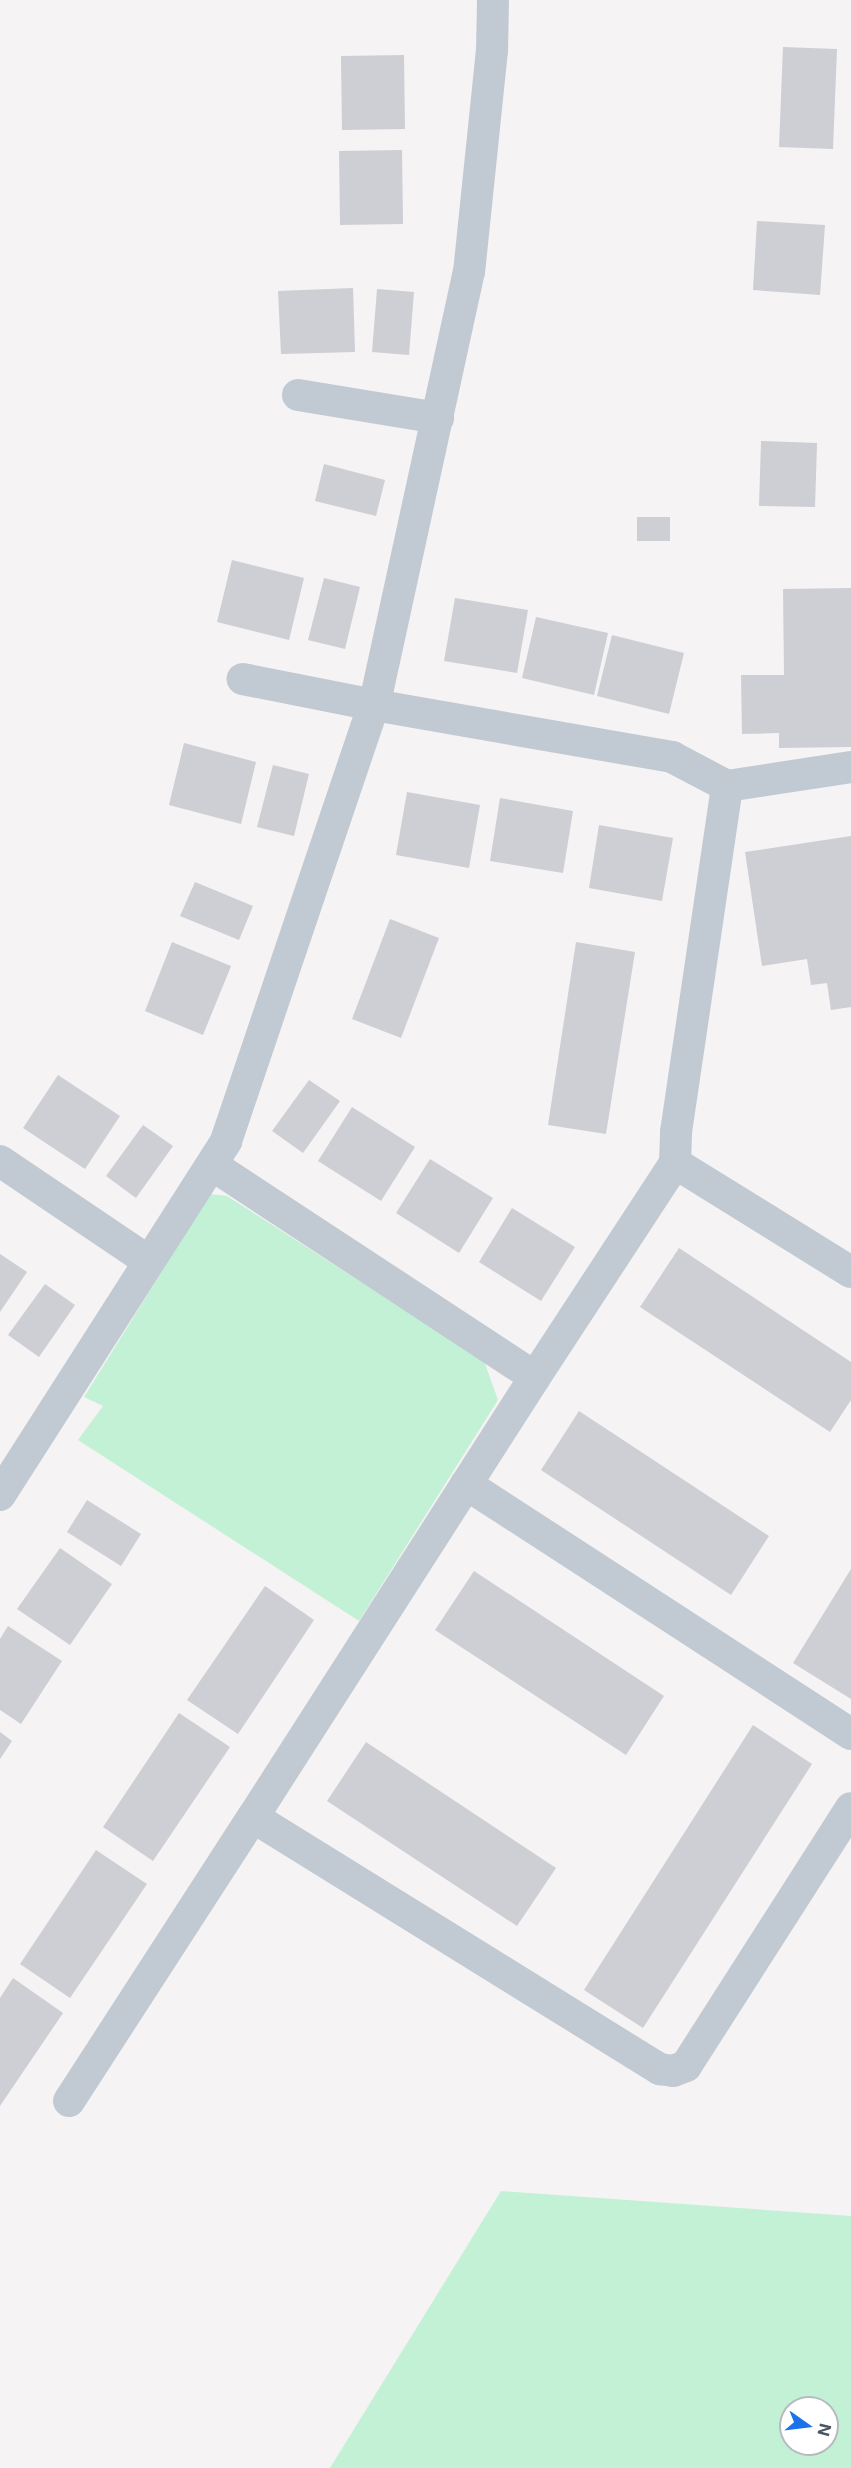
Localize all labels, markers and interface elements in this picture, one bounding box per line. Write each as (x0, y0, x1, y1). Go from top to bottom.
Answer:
north arrow (779, 2396, 839, 2456)
text: N (813, 2422, 836, 2438)

